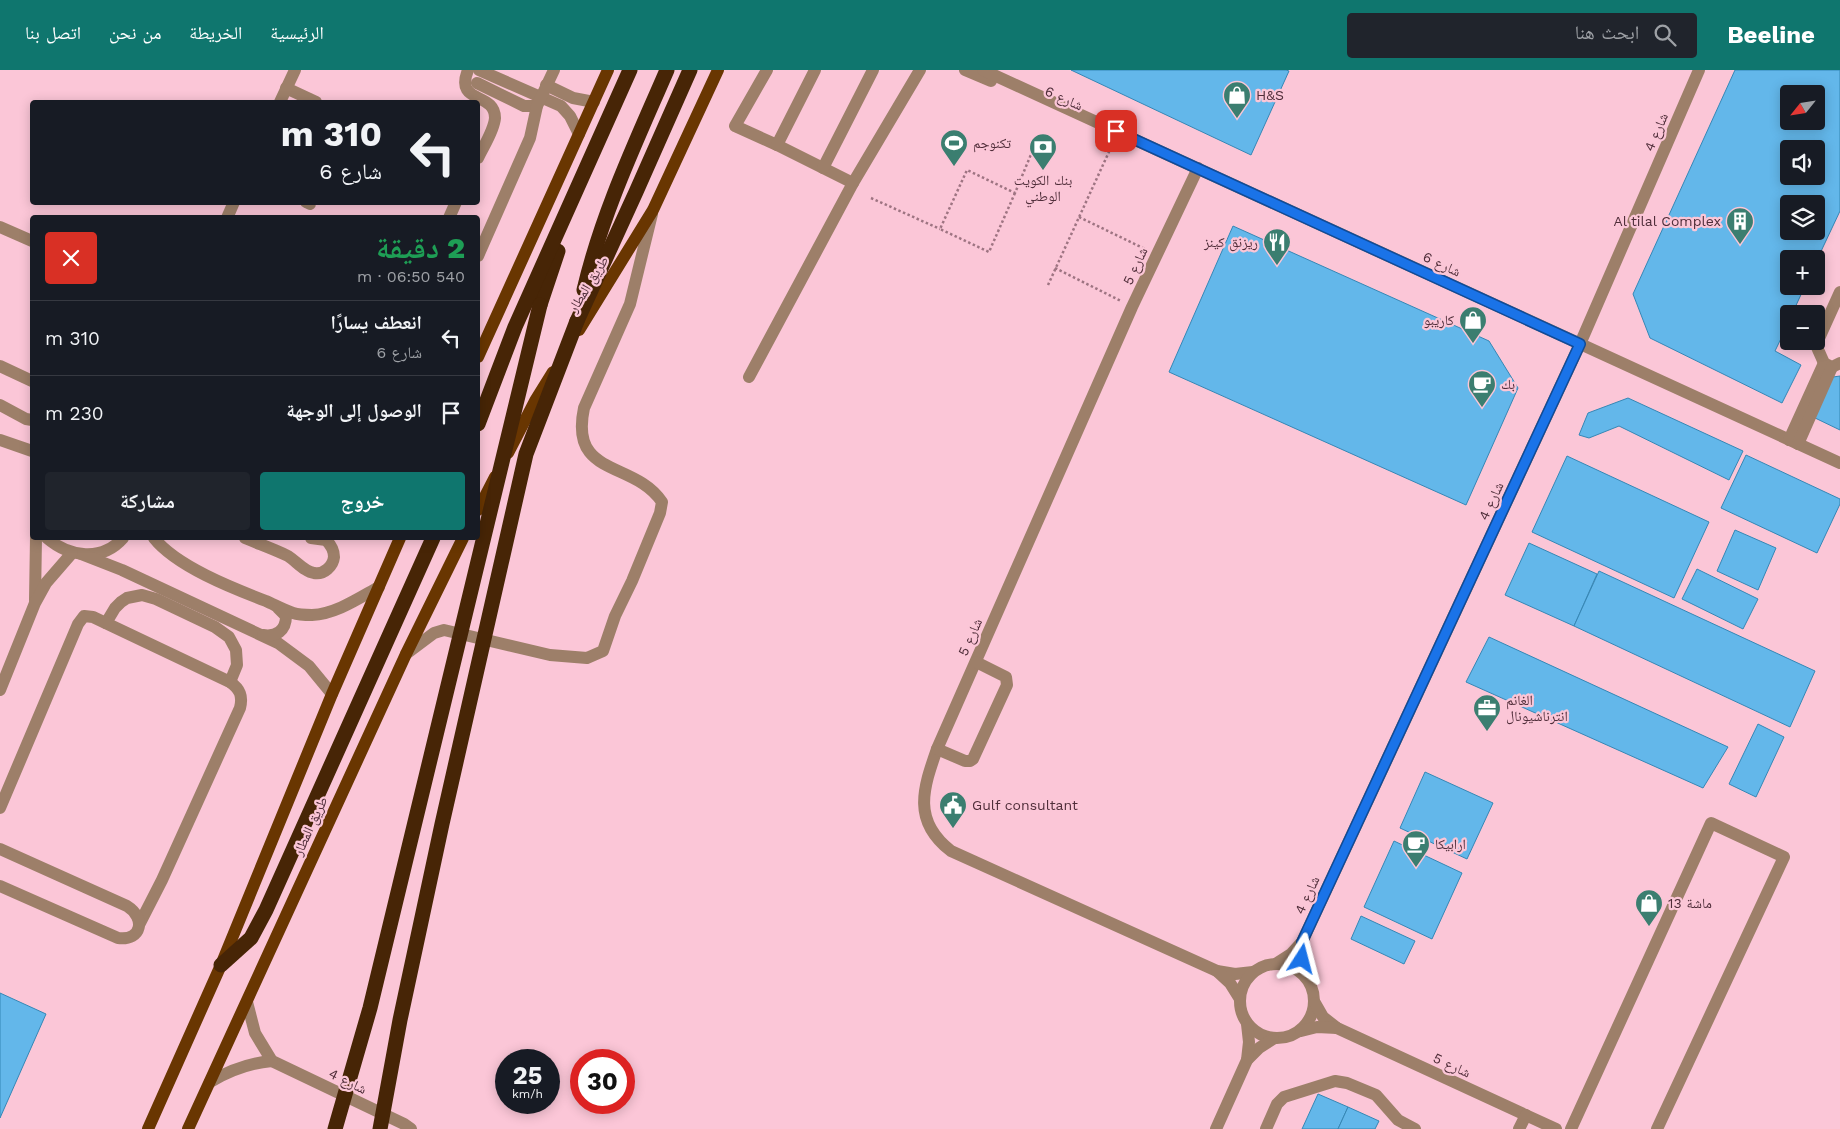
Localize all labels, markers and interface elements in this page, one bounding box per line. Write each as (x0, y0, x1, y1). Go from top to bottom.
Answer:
search box (1347, 13, 1697, 58)
text: ابحث هنا (1575, 21, 1639, 44)
icon: search (1651, 21, 1679, 49)
text: Beeline (1727, 21, 1815, 49)
text: اتصل بنا (25, 22, 81, 43)
text: من نحن (109, 22, 161, 43)
text: الخريطة (189, 22, 242, 43)
text: الرئيسية (270, 22, 324, 43)
shop icon: H&S (1222, 80, 1252, 119)
street label: شارع 6 (1042, 83, 1085, 115)
north arrow (1780, 85, 1825, 130)
map controls (1780, 85, 1825, 350)
place label: H&S (1256, 87, 1284, 103)
pin (1095, 110, 1137, 152)
street label: شارع 4 (1641, 110, 1673, 154)
text: 310 m (281, 113, 382, 155)
icon: arrive (1102, 117, 1130, 145)
icon: left (400, 120, 465, 185)
sports icon: تكنوجم (939, 128, 969, 167)
bank icon: بنك الكويت الوطني (1028, 132, 1058, 171)
place label: تكنوجم (973, 135, 1011, 153)
button: sound (1780, 140, 1825, 185)
text: شارع 6 (319, 159, 382, 184)
place label: بنك الكويت الوطني (1014, 172, 1072, 208)
button: layers (1780, 195, 1825, 240)
building icon: Al tilal Complex (1725, 206, 1755, 245)
place label: Al tilal Complex (1613, 213, 1721, 229)
restaurant icon: ريزنق كينز (1262, 227, 1292, 266)
text: 2 دقيقة (376, 230, 465, 265)
button: close (45, 232, 97, 284)
place label: ريزنق كينز (1203, 234, 1258, 252)
street label: شارع 5 (1119, 245, 1152, 288)
street label: شارع 6 (1420, 248, 1463, 281)
button: + (1780, 250, 1825, 295)
street label: طريق المطار (564, 253, 613, 317)
text: 540 m · 06:50 (357, 267, 465, 286)
shop icon: كاريبو (1458, 305, 1488, 344)
button: − (1780, 305, 1825, 350)
text: انعطف يسارًا (330, 311, 422, 334)
place label: كاريبو (1424, 312, 1454, 329)
icon: left (437, 324, 465, 352)
text: 310 m (45, 327, 100, 350)
text: شارع 6 (376, 343, 422, 362)
cafe icon: بك (1467, 369, 1497, 408)
place label: بك (1501, 376, 1515, 392)
text: الوصول إلى الوجهة (286, 399, 422, 422)
icon: arrive (437, 399, 465, 427)
text: 230 m (45, 402, 104, 425)
button: مشاركة (45, 472, 250, 530)
button: خروج (260, 472, 465, 530)
street label: شارع 4 (1475, 480, 1509, 523)
street label: شارع 5 (955, 616, 987, 659)
place label: الغانم انترناشيونال (1506, 692, 1568, 725)
office icon: الغانم انترناشيونال (1472, 693, 1502, 732)
public building icon: Gulf consultant (938, 790, 968, 829)
street label: طريق المطار (289, 794, 332, 860)
place label: Gulf consultant (972, 797, 1078, 813)
cafe icon: ارابيكا (1401, 829, 1431, 868)
place label: ارابيكا (1435, 836, 1466, 853)
street label: شارع 4 (1291, 874, 1325, 917)
shop icon: ماشة 13 (1634, 888, 1664, 927)
place label: ماشة 13 (1668, 895, 1712, 911)
position arrow (1275, 932, 1327, 984)
speed limit sign: 30 (570, 1049, 635, 1114)
street label: شارع 5 (1430, 1049, 1473, 1082)
text: 25 (513, 1061, 542, 1090)
street label: شارع 4 (326, 1065, 369, 1099)
text: km/h (512, 1087, 543, 1101)

